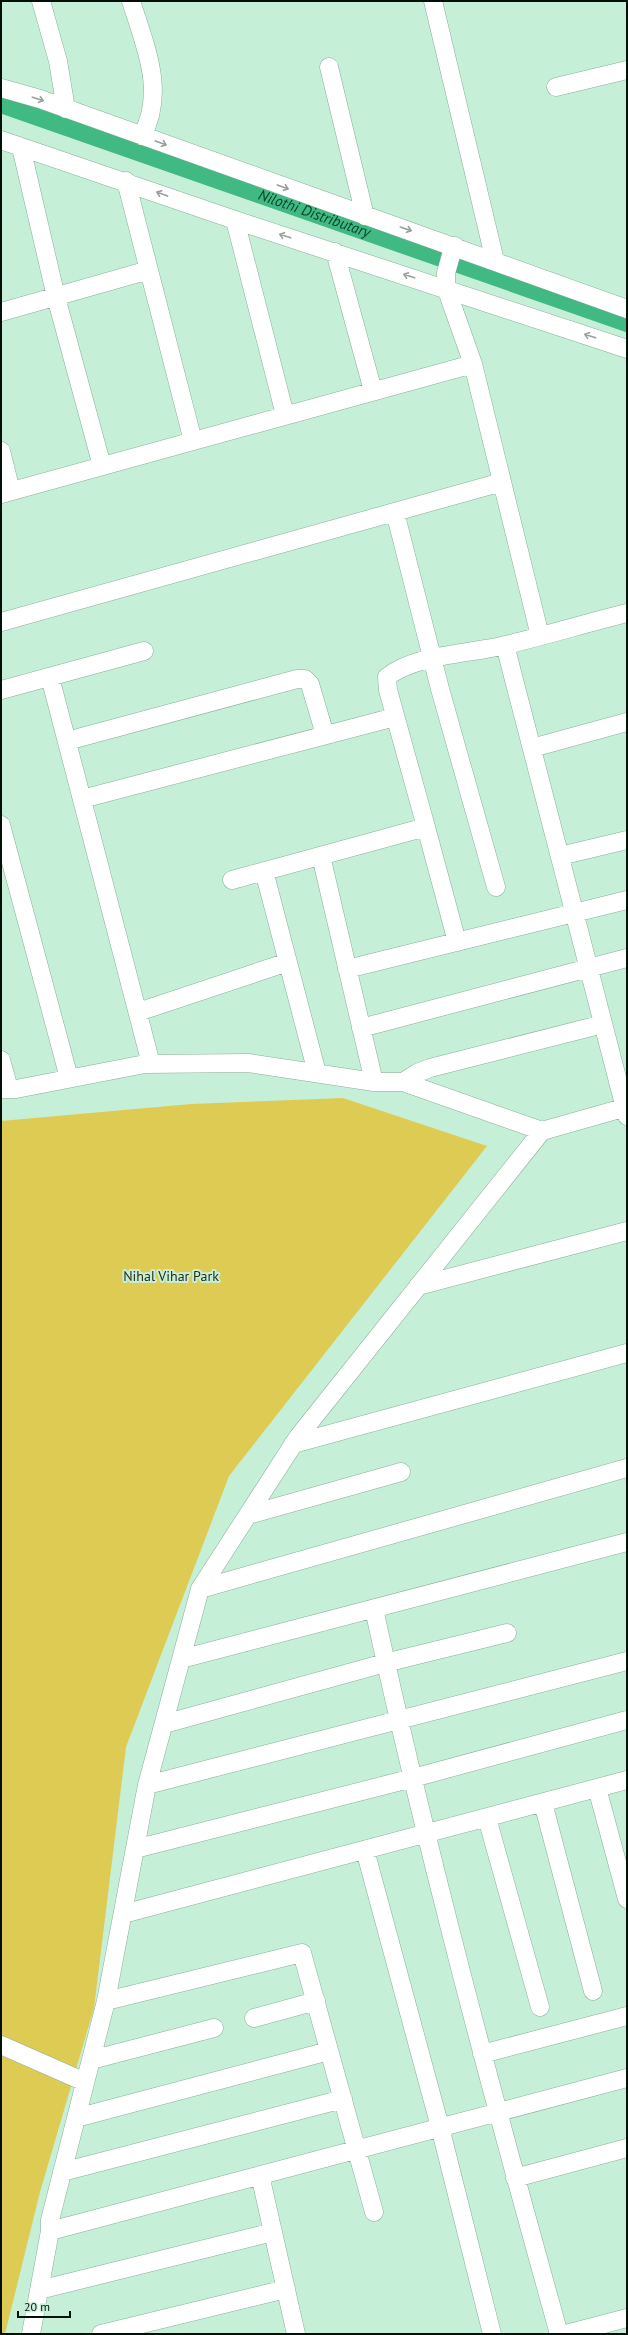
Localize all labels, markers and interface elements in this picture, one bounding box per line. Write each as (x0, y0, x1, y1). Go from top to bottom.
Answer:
one-way arrow (32, 96, 45, 103)
one-way arrow (154, 139, 166, 147)
one-way arrow (277, 183, 289, 191)
water label: Nilothi Distributary (256, 185, 374, 242)
one-way arrow (156, 190, 169, 197)
one-way arrow (400, 226, 412, 234)
one-way arrow (279, 232, 292, 239)
one-way arrow (403, 272, 416, 279)
one-way arrow (584, 332, 597, 339)
park label: Nihal Vihar Park (123, 1267, 219, 1285)
scale bar (18, 2293, 70, 2319)
text: 20 m (24, 2299, 50, 2314)

